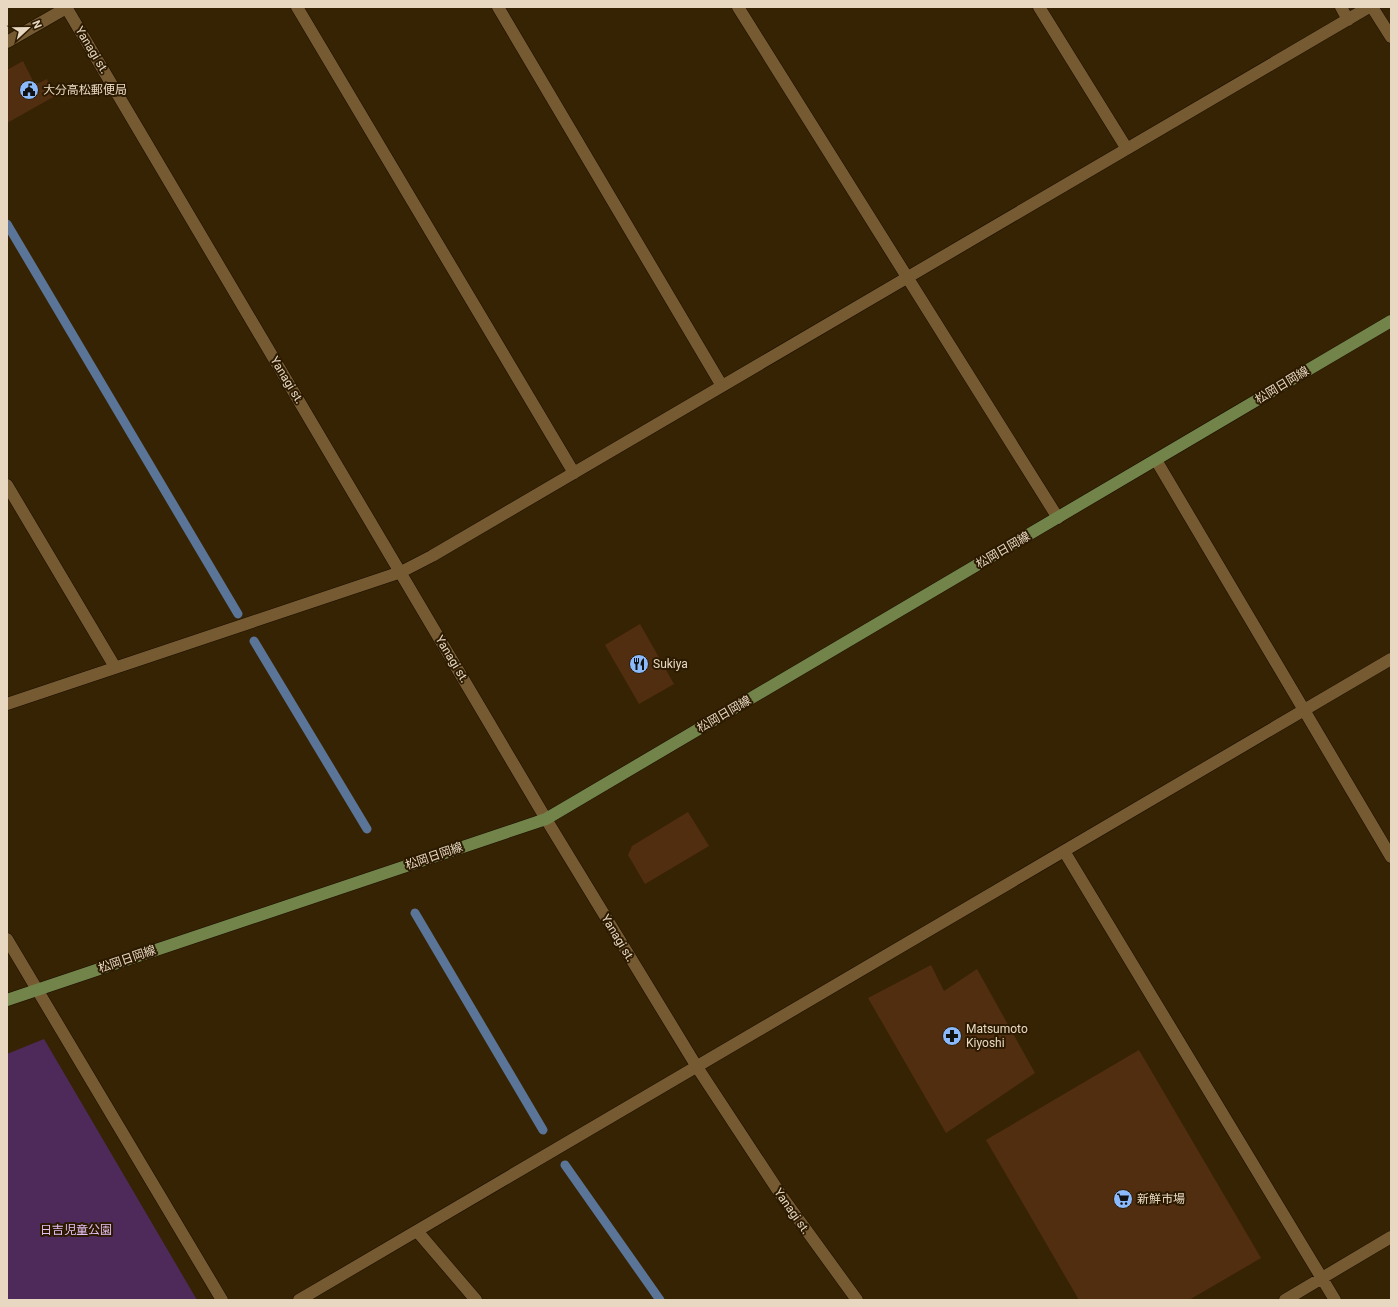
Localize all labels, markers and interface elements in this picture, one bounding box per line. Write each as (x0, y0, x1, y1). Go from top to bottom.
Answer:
north arrow (8, 8, 48, 48)
text: N (29, 18, 44, 31)
street label: Yanagi st. (73, 24, 111, 76)
public building icon: 大分高松郵便局 (18, 79, 40, 101)
place label: 大分高松郵便局 (43, 83, 127, 97)
street label: Yanagi st. (268, 354, 306, 406)
street label: 松岡日岡線 (1253, 364, 1311, 406)
street label: 松岡日岡線 (974, 529, 1032, 571)
street label: Yanagi st. (433, 633, 471, 685)
restaurant icon: Sukiya (628, 653, 650, 675)
place label: Sukiya (653, 657, 688, 671)
street label: 松岡日岡線 (695, 693, 753, 735)
street label: 松岡日岡線 (403, 840, 465, 872)
street label: Yanagi st. (599, 912, 637, 964)
street label: 松岡日岡線 (96, 943, 158, 975)
place label: Matsumoto Kiyoshi (966, 1022, 1028, 1050)
pharmacy icon: Matsumoto Kiyoshi (941, 1025, 963, 1047)
street label: Yanagi st. (771, 1186, 813, 1236)
supermarket icon: 新鮮市場 (1112, 1188, 1134, 1210)
place label: 新鮮市場 (1137, 1192, 1185, 1206)
park label: 日吉児童公園 (40, 1223, 112, 1237)

